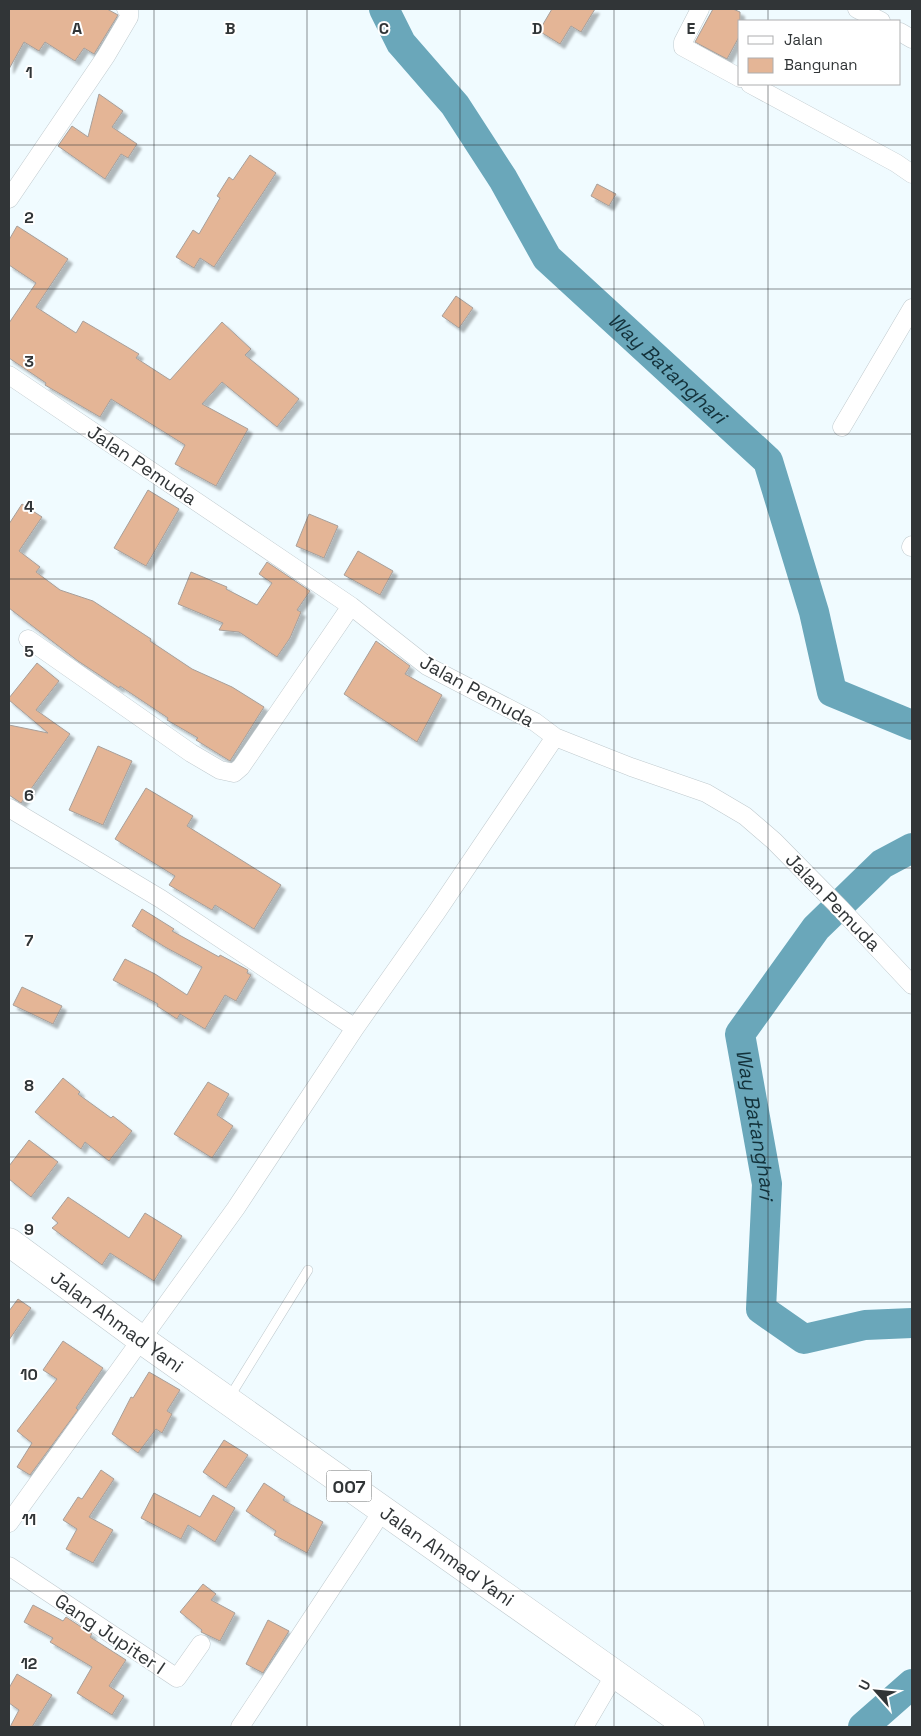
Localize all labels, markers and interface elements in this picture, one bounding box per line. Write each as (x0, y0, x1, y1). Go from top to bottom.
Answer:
text: A (72, 18, 82, 39)
text: B (225, 18, 235, 39)
text: C (379, 18, 389, 39)
text: D (532, 18, 542, 39)
text: E (687, 18, 696, 39)
legend (738, 20, 901, 85)
text: Jalan (784, 30, 823, 49)
text: Bangunan (784, 55, 858, 74)
text: 1 (25, 62, 33, 83)
text: 2 (24, 207, 34, 228)
water label: Way Batanghari (602, 307, 733, 431)
text: 3 (24, 351, 34, 372)
street label: Jalan Pemuda (82, 419, 202, 511)
text: 4 (24, 496, 34, 517)
text: 5 (24, 641, 34, 662)
street label: Jalan Pemuda (415, 649, 539, 733)
text: 6 (24, 785, 34, 806)
street label: Jalan Pemuda (780, 848, 886, 956)
text: 7 (25, 930, 34, 951)
water label: Way Batanghari (730, 1047, 780, 1202)
text: 8 (24, 1075, 34, 1096)
text: 9 (24, 1219, 34, 1240)
street label: Jalan Ahmad Yani (46, 1264, 188, 1378)
text: 10 (20, 1364, 38, 1385)
road number: 007 (326, 1470, 372, 1502)
street label: Jalan Ahmad Yani (375, 1500, 519, 1612)
text: 11 (22, 1509, 36, 1530)
street label: Gang Jupiter I (50, 1588, 170, 1680)
text: 12 (21, 1653, 37, 1674)
north arrow (851, 1666, 901, 1716)
text: U (854, 1677, 875, 1693)

